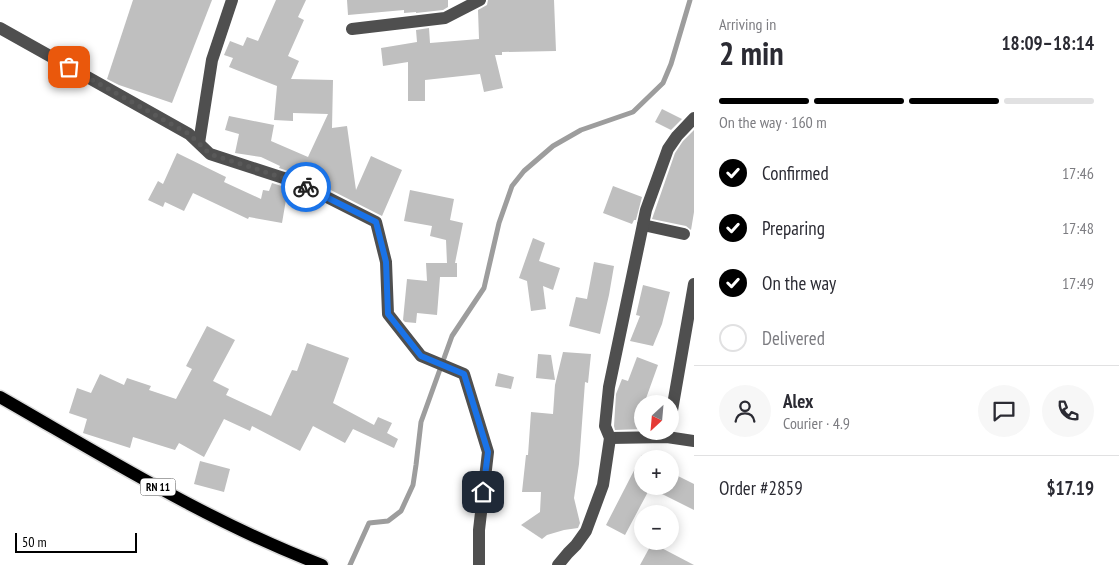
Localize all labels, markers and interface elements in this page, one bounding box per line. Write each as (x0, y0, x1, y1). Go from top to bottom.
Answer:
text: Arriving in (719, 14, 776, 34)
text: 18:09–18:14 (1001, 31, 1094, 55)
text: 2 min (719, 32, 784, 74)
pin (48, 46, 90, 88)
icon: bag (55, 53, 83, 81)
text: On the way · 160 m (719, 112, 827, 132)
icon: check (719, 159, 747, 187)
text: Confirmed (762, 161, 829, 185)
courier (281, 162, 331, 212)
text: 17:46 (1062, 163, 1094, 183)
icon: bike (292, 173, 320, 201)
icon: check (719, 214, 747, 242)
text: Preparing (762, 216, 825, 240)
text: 17:48 (1062, 218, 1094, 238)
icon: check (719, 269, 747, 297)
text: On the way (762, 271, 836, 295)
text: 17:49 (1062, 273, 1094, 293)
text: Delivered (762, 326, 825, 350)
button: person (719, 385, 771, 437)
button: chat (978, 385, 1030, 437)
button: phone (1042, 385, 1094, 437)
text: Alex (783, 389, 813, 413)
north arrow (634, 395, 679, 440)
map controls (634, 395, 679, 550)
text: Courier · 4.9 (783, 413, 850, 433)
button: + (634, 450, 679, 495)
pin (462, 471, 504, 513)
text: Order #2859 (719, 476, 803, 500)
text: $17.19 (1046, 476, 1094, 500)
road number: RN 11 (140, 478, 176, 496)
icon: home (469, 478, 497, 506)
button: − (634, 505, 679, 550)
scale bar (15, 530, 138, 553)
text: 50 m (22, 533, 47, 551)

